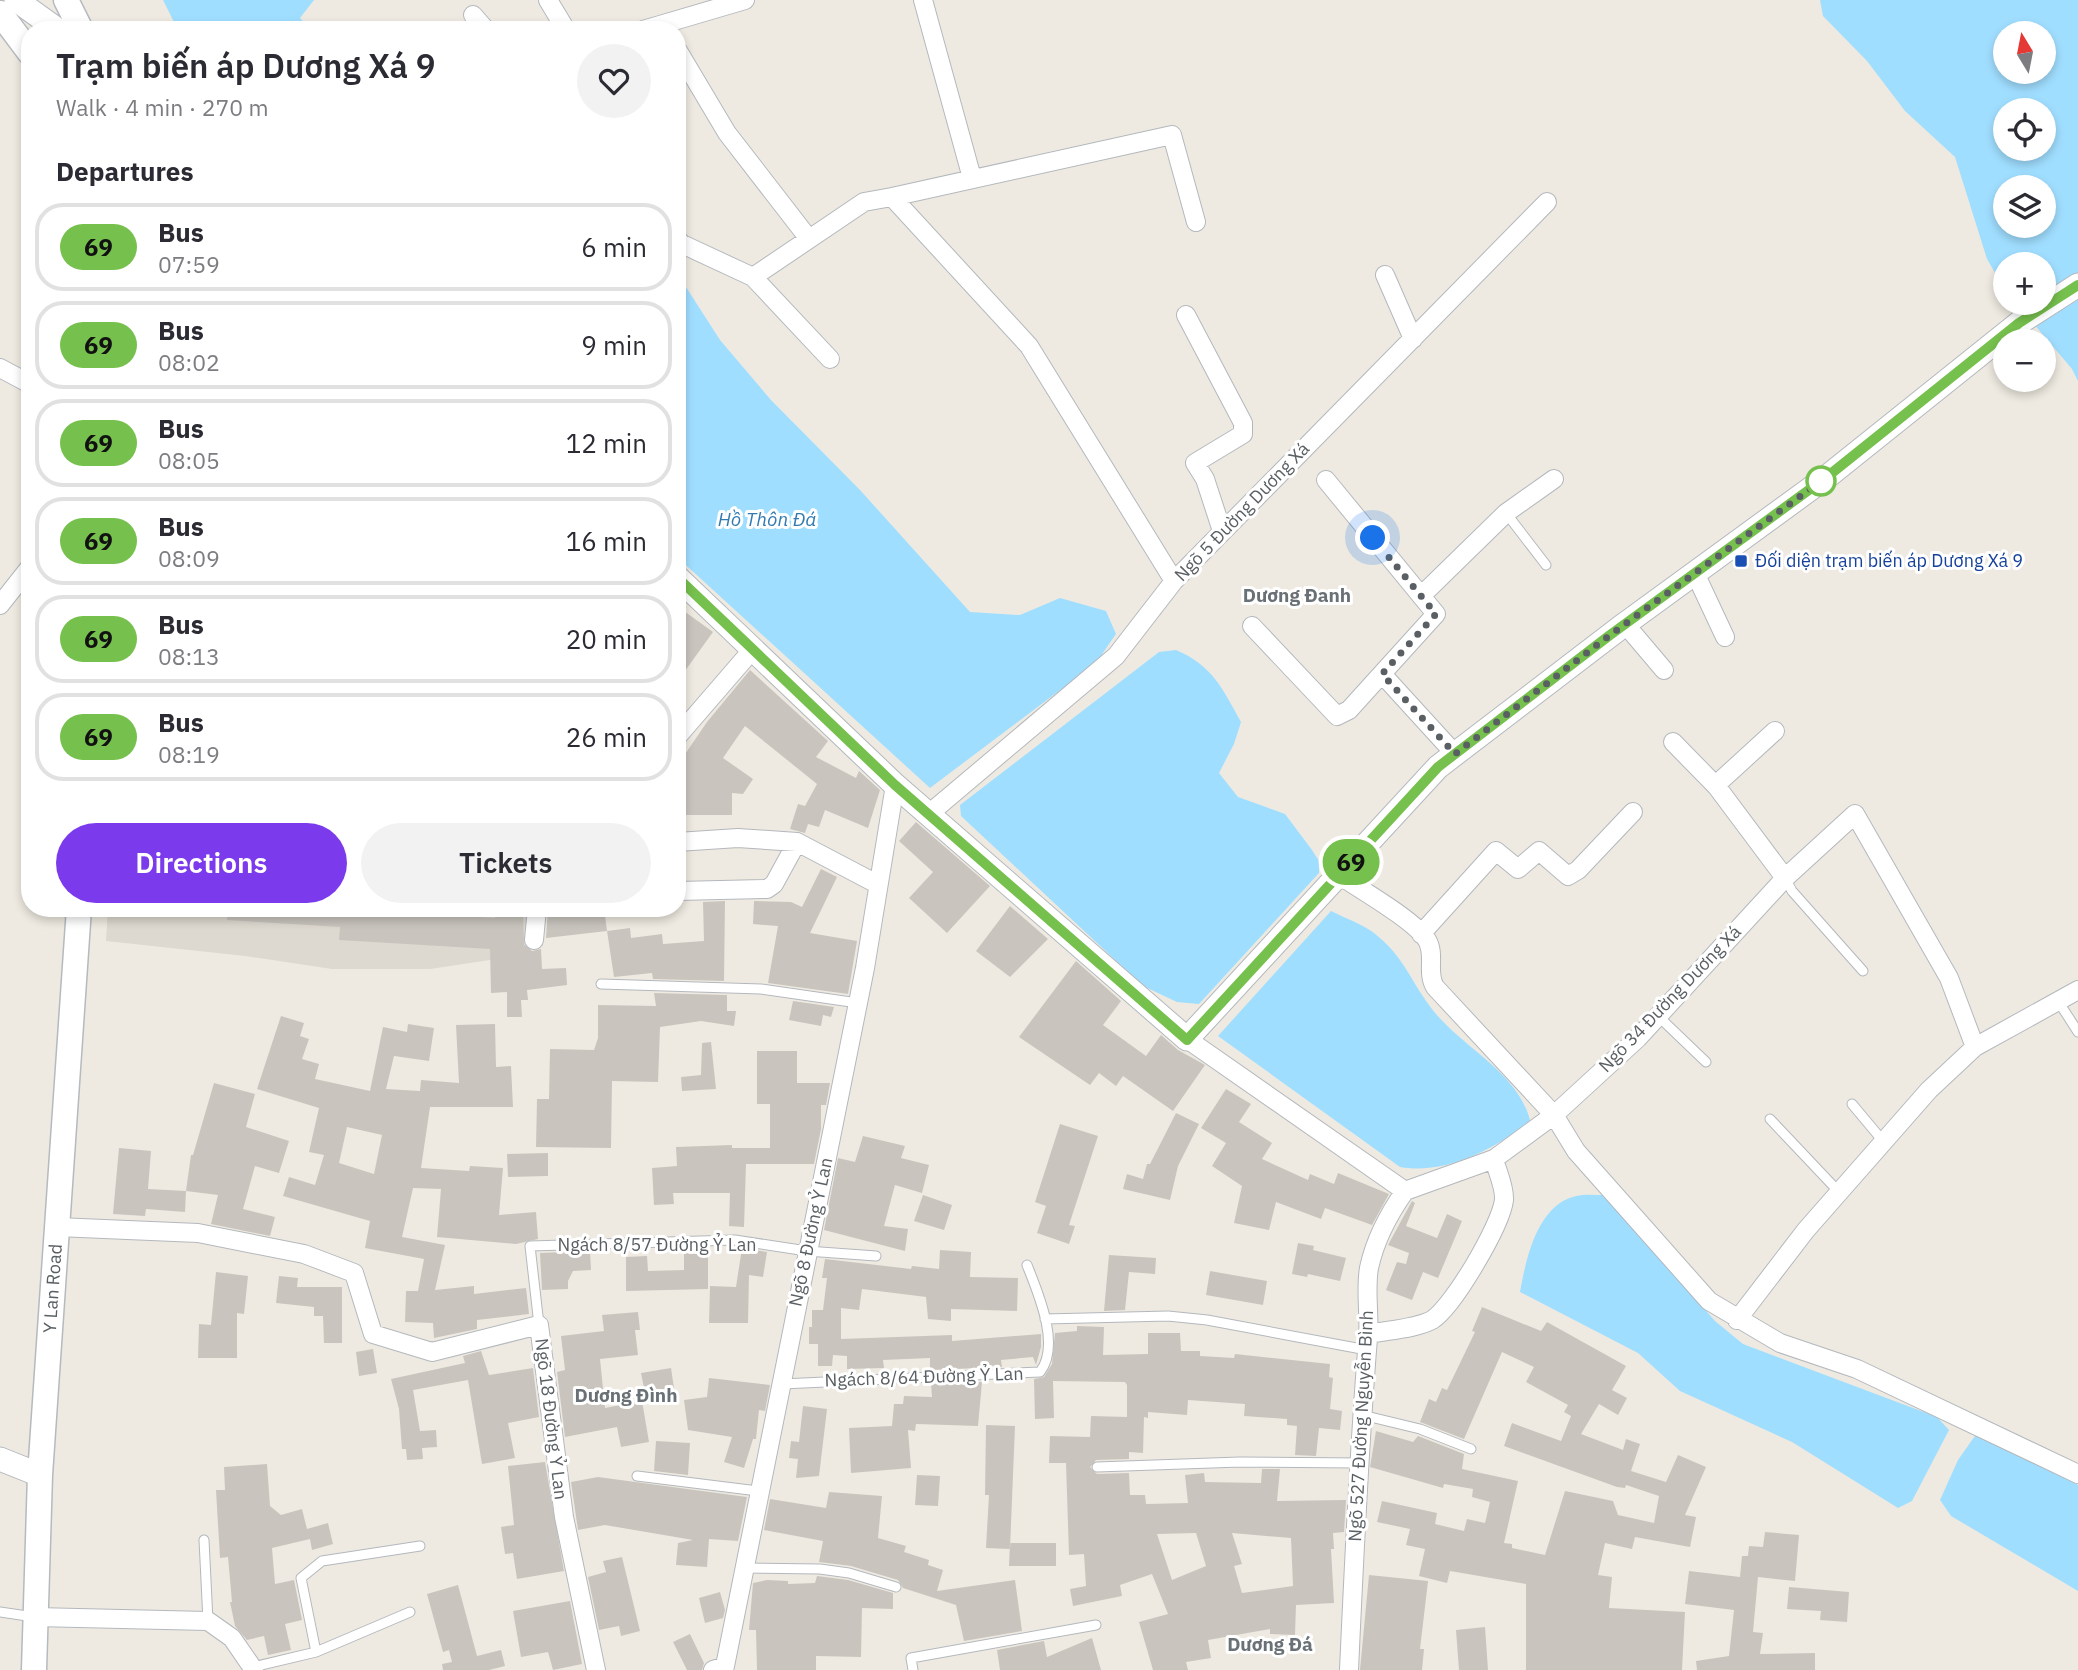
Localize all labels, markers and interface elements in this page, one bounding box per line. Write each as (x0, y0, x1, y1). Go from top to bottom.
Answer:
north arrow (1993, 21, 2056, 84)
map controls (1993, 21, 2056, 392)
text: Trạm biến áp Dương Xá 9 (56, 44, 436, 87)
button: heart (577, 44, 651, 118)
text: Walk · 4 min · 270 m (56, 92, 269, 122)
button: locate (1993, 98, 2056, 161)
text: Departures (56, 154, 194, 188)
button: layers (1993, 175, 2056, 238)
text: Bus (158, 215, 204, 249)
text: 6 min (581, 230, 647, 264)
text: 69 (84, 231, 113, 263)
text: 07:59 (158, 249, 220, 279)
button: + (1993, 252, 2056, 315)
text: Bus (158, 313, 204, 347)
text: 9 min (581, 328, 647, 362)
text: 69 (84, 329, 113, 361)
button: − (1993, 329, 2056, 392)
text: 08:02 (158, 347, 220, 377)
text: Bus (158, 411, 204, 445)
text: 12 min (566, 426, 647, 460)
text: 69 (84, 427, 113, 459)
street label: Ngõ 5 Đường Dương Xá (1169, 437, 1314, 586)
text: 08:05 (158, 445, 220, 475)
unlabelled marker (1806, 466, 1836, 496)
water label: Hồ Thôn Đá (718, 507, 816, 531)
text: Bus (158, 509, 204, 543)
your location (1355, 520, 1390, 555)
text: 16 min (566, 524, 647, 558)
text: 69 (84, 525, 113, 557)
text: 08:09 (158, 543, 220, 573)
place label: Đối diện trạm biến áp Dương Xá 9 (1755, 549, 2023, 572)
marker: Đối diện trạm biến áp Dương Xá 9 (1733, 553, 1749, 569)
district label: Dương Đanh (1243, 583, 1351, 607)
text: Bus (158, 607, 204, 641)
text: 20 min (566, 622, 647, 656)
text: 69 (84, 623, 113, 655)
text: 08:13 (158, 641, 220, 671)
text: Bus (158, 705, 204, 739)
text: 26 min (566, 720, 647, 754)
text: 69 (84, 721, 113, 753)
text: 08:19 (158, 739, 220, 769)
button: Directions (56, 823, 347, 903)
button: Tickets (361, 823, 651, 903)
line badge: 69 (1320, 839, 1382, 885)
text: 69 (1337, 846, 1365, 878)
street label: Ngõ 34 Đường Dương Xá (1593, 920, 1746, 1077)
street label: Ngõ 8 Đường Ỷ Lan (783, 1155, 838, 1308)
street label: Ngách 8/57 Đường Ỷ Lan (557, 1233, 757, 1256)
street label: Y Lan Road (38, 1243, 67, 1334)
street label: Ngõ 527 Đường Nguyễn Bình (1343, 1310, 1378, 1542)
street label: Ngõ 18 Đường Ỷ Lan (530, 1337, 573, 1501)
street label: Ngách 8/64 Đường Ỷ Lan (824, 1362, 1024, 1391)
district label: Dương Đình (575, 1383, 678, 1407)
district label: Dương Đá (1227, 1632, 1313, 1656)

